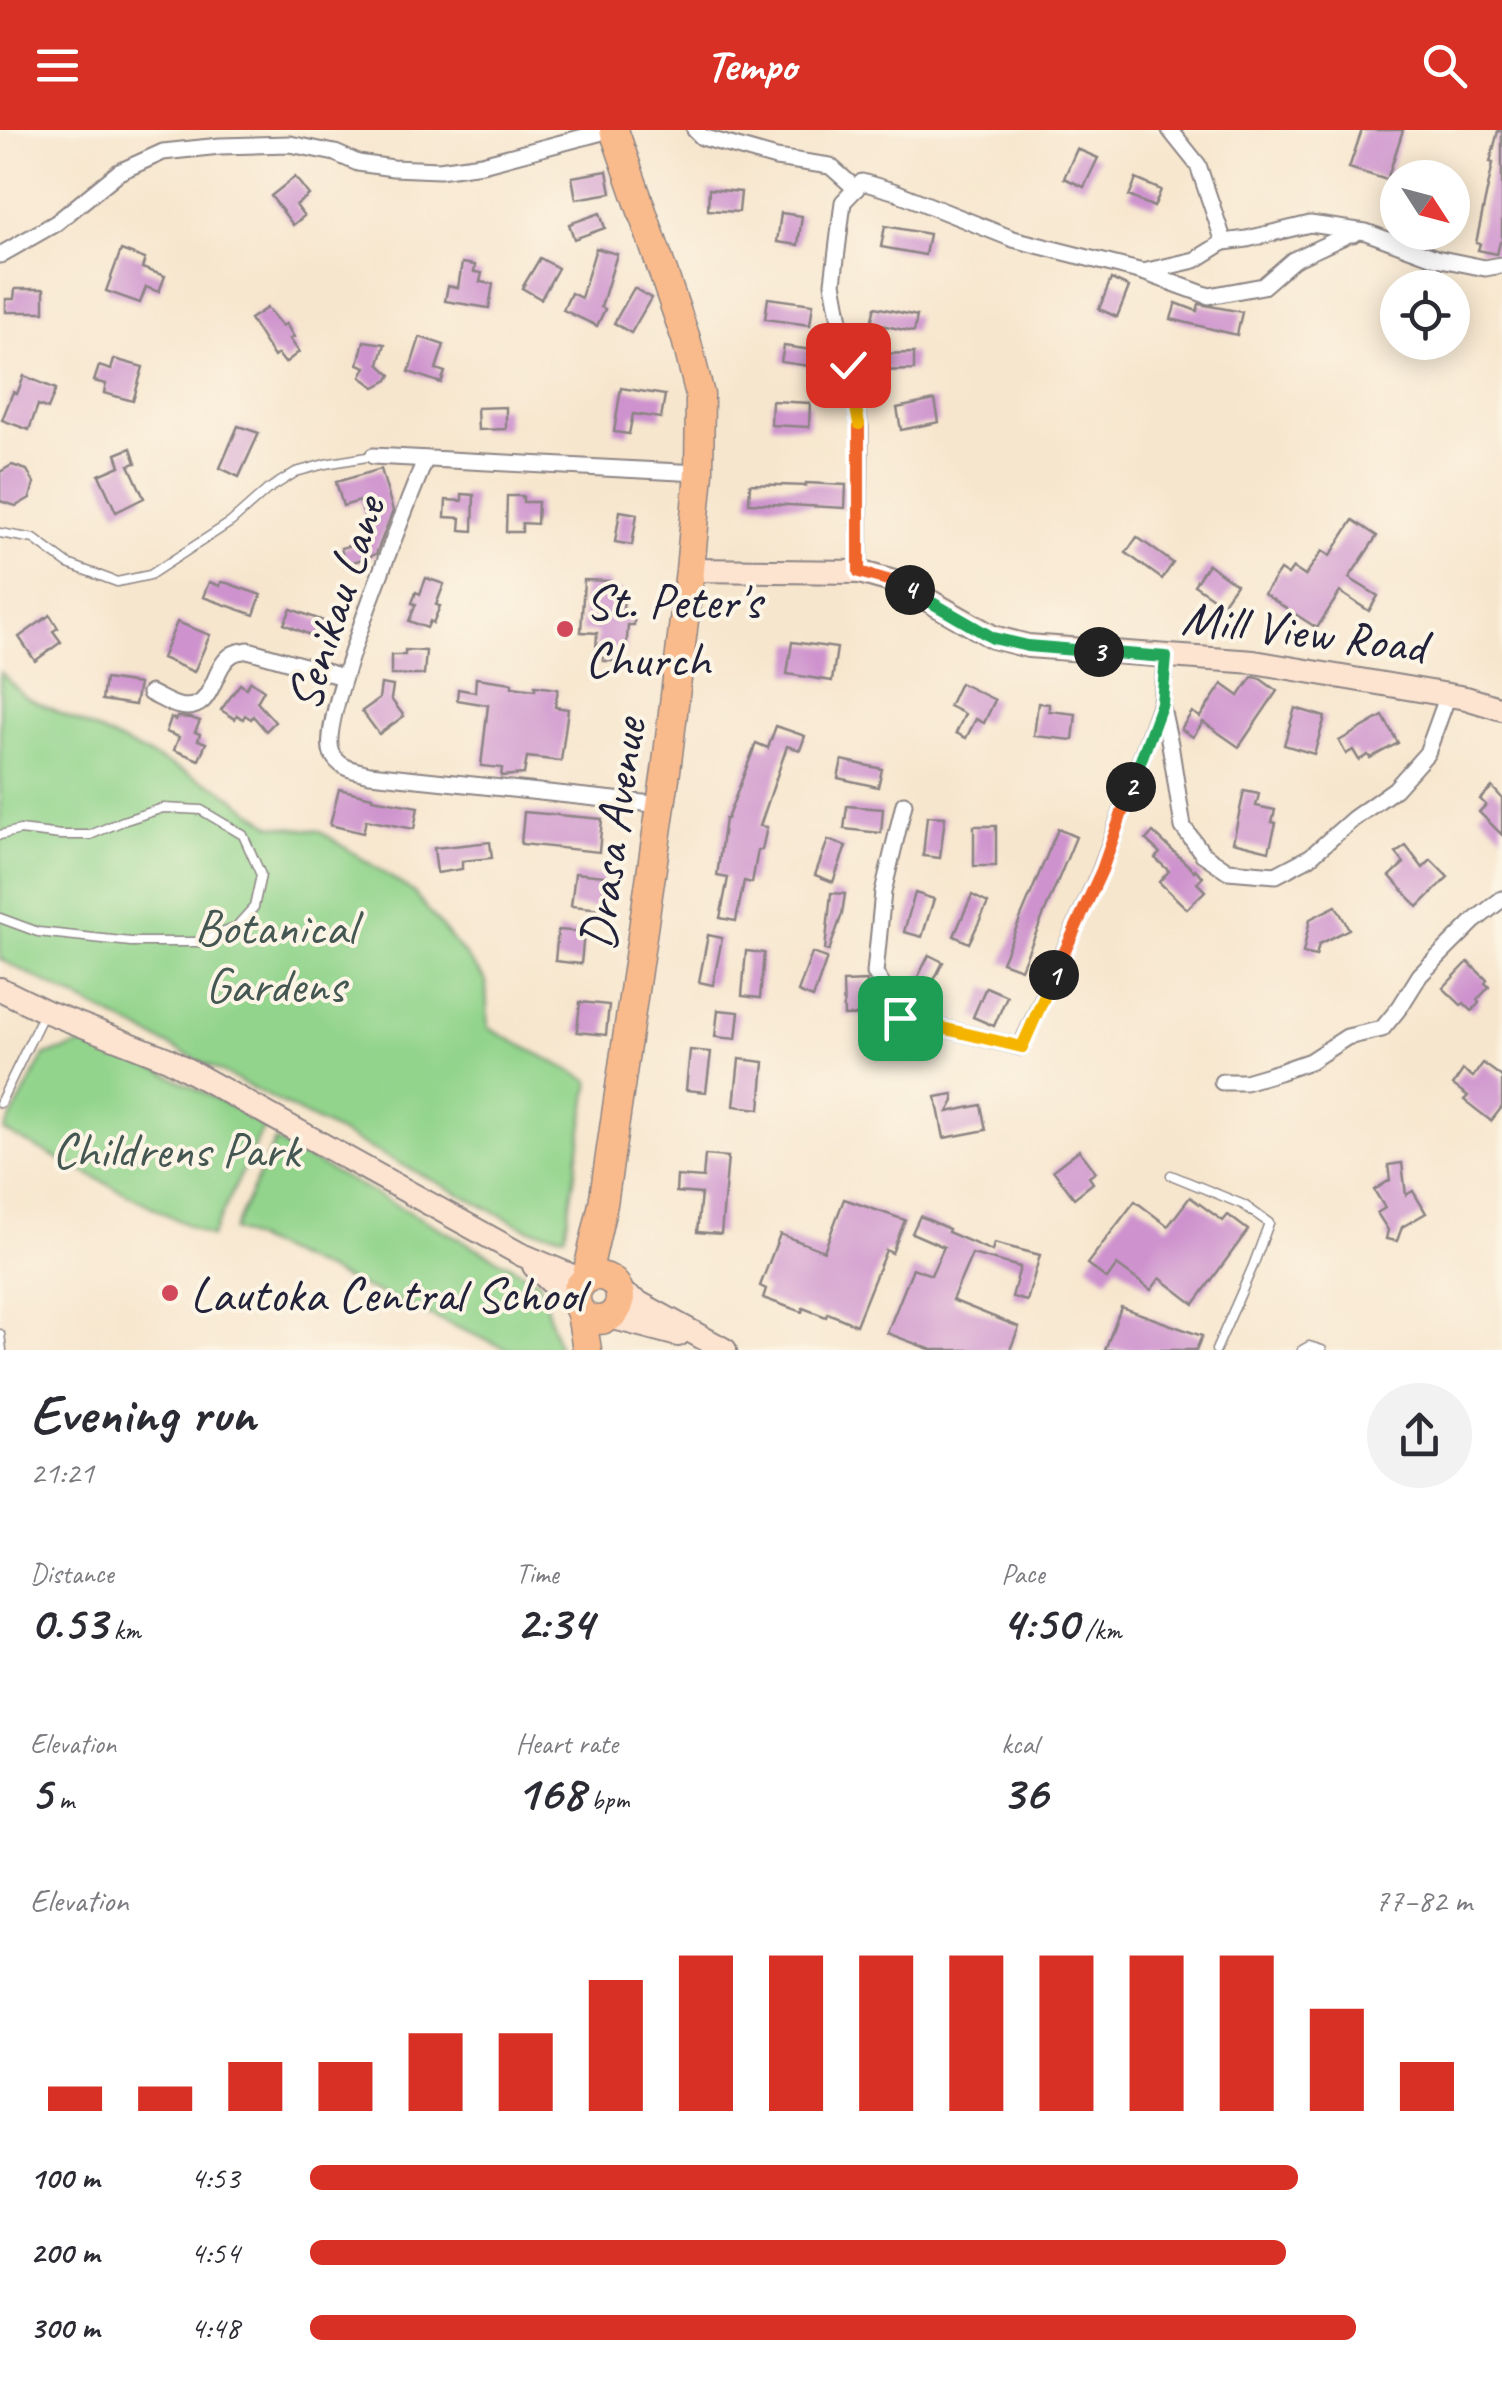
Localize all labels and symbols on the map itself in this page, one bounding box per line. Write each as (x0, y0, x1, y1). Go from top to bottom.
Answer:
north arrow (1380, 160, 1470, 250)
pin (806, 323, 891, 408)
street label: Senikau Lane (271, 486, 400, 718)
pin: 4 (885, 565, 935, 615)
place label: St. Peter's Church (585, 570, 766, 691)
street label: Mill View Road (1179, 585, 1436, 679)
marker: St. Peter's Church (554, 618, 576, 640)
pin: 3 (1074, 627, 1124, 677)
street label: Drasa Avenue (565, 712, 660, 954)
pin: 2 (1106, 762, 1156, 812)
park label: Botanical Gardens (194, 896, 364, 1017)
pin: 1 (1029, 950, 1079, 1000)
pin (858, 976, 943, 1061)
park label: Childrens Park (52, 1119, 303, 1182)
place label: Lautoka Central School (190, 1263, 592, 1326)
marker: Lautoka Central School (159, 1282, 181, 1304)

